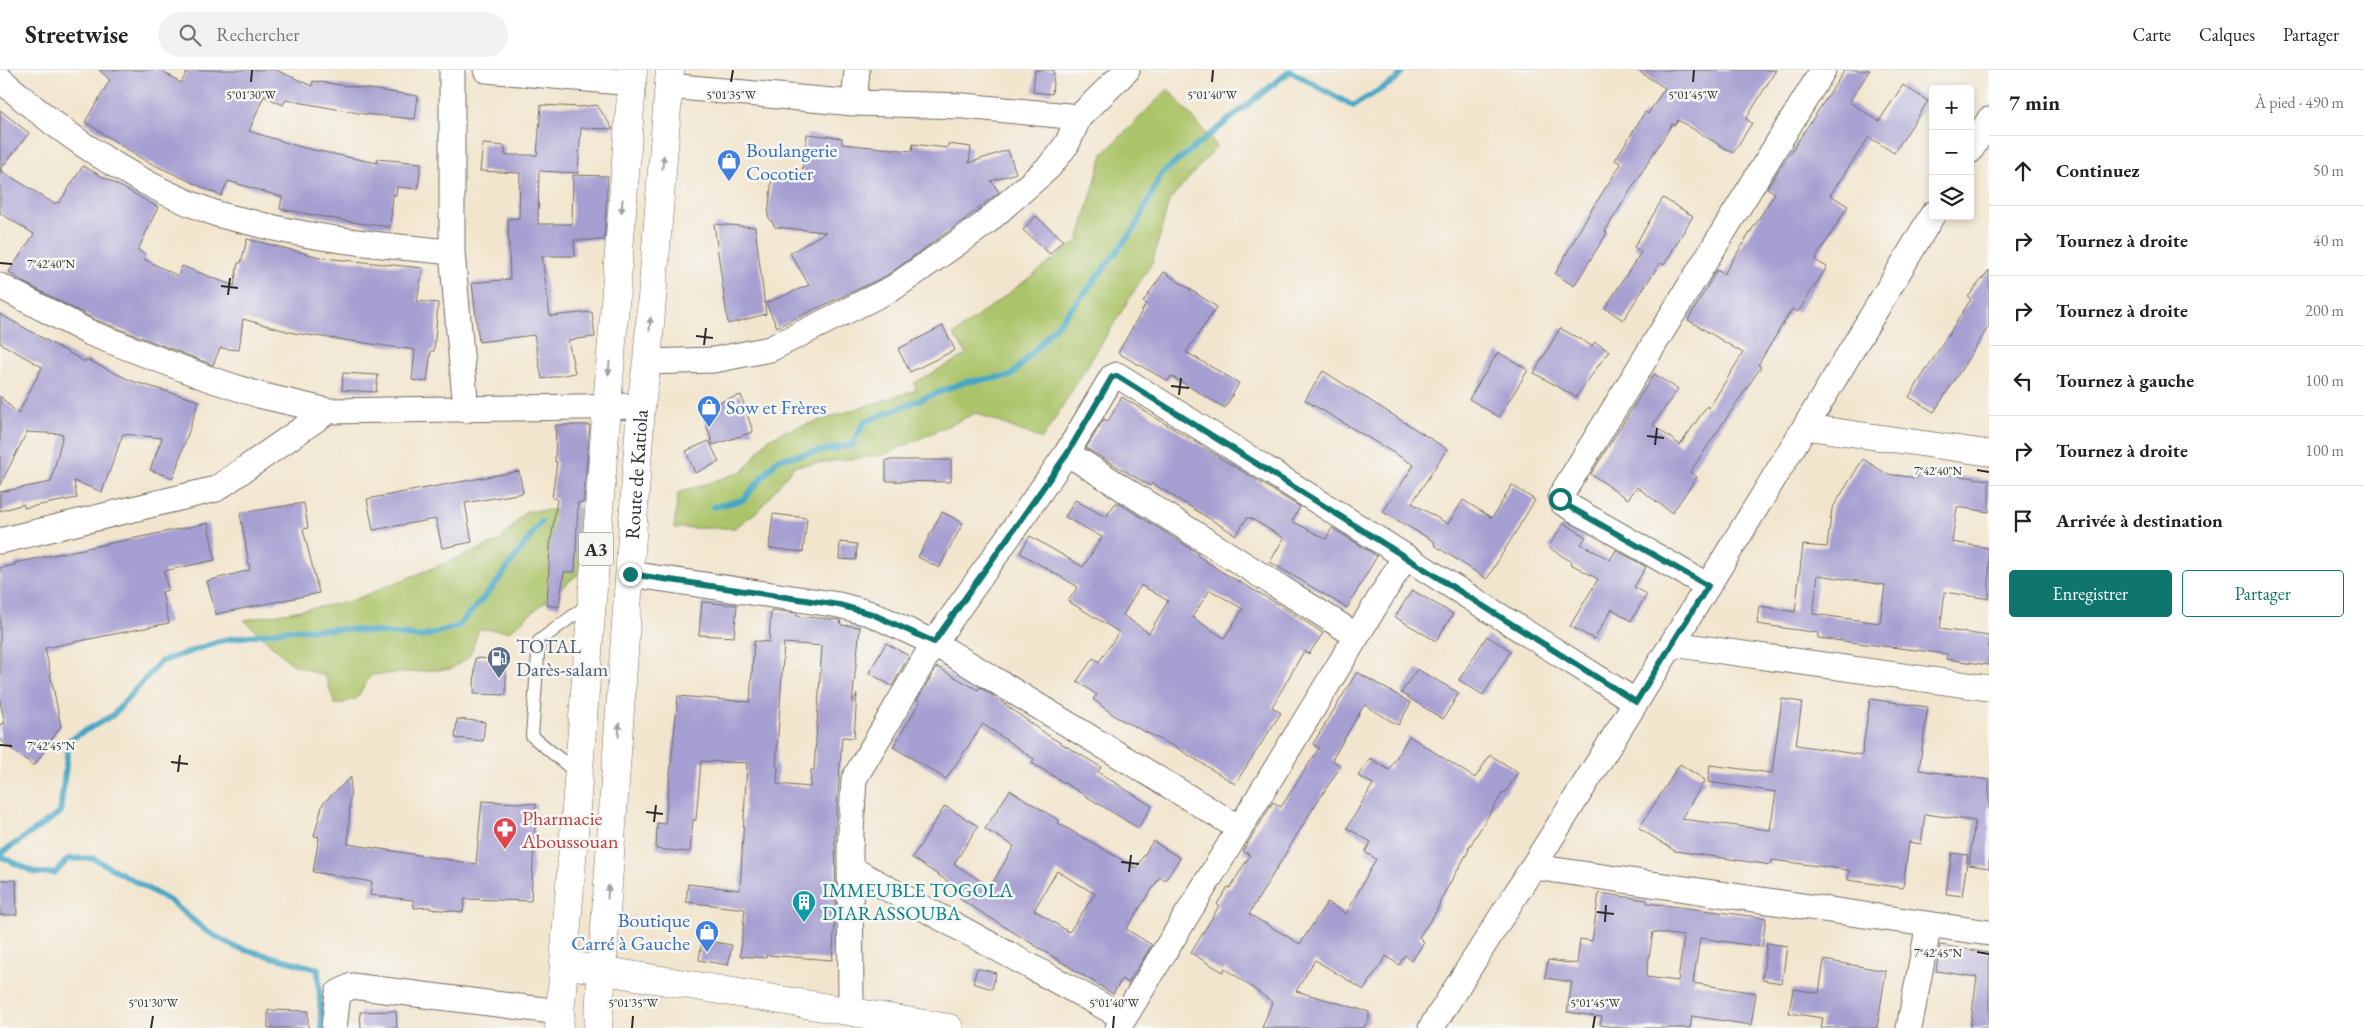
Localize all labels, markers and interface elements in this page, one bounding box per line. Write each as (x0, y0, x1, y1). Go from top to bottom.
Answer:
search box (158, 12, 508, 57)
text: Streetwise (25, 19, 128, 50)
icon: search (176, 21, 204, 49)
text: Rechercher (216, 22, 300, 47)
text: Carte (2132, 23, 2171, 46)
text: Calques (2199, 23, 2255, 46)
text: Partager (2283, 23, 2339, 46)
map controls (1929, 85, 1974, 220)
button: + (1929, 85, 1974, 130)
text: 5°01'30"W (226, 87, 277, 103)
text: 5°01'35"W (706, 87, 757, 103)
text: 5°01'40"W (1187, 87, 1238, 103)
text: 5°01'45"W (1668, 87, 1719, 103)
text: 7 min (2009, 89, 2060, 116)
text: À pied · 490 m (2255, 92, 2344, 113)
button: − (1929, 130, 1974, 175)
place label: Boulangerie Cocotier (746, 137, 838, 186)
shop icon: Boulangerie Cocotier (716, 148, 742, 182)
one-way arrow (660, 154, 668, 170)
icon: ahead (2009, 157, 2037, 185)
text: Continuez (2056, 158, 2140, 183)
text: 50 m (2313, 160, 2344, 181)
button: layers (1929, 175, 1974, 220)
one-way arrow (618, 198, 626, 214)
icon: right (2009, 227, 2037, 255)
text: Tournez à droite (2056, 228, 2188, 253)
text: 40 m (2313, 230, 2344, 251)
text: 7°42'40"N (27, 256, 76, 272)
icon: right (2009, 297, 2037, 325)
text: Tournez à droite (2056, 298, 2188, 323)
text: 200 m (2305, 300, 2344, 321)
one-way arrow (647, 316, 655, 332)
one-way arrow (605, 360, 613, 376)
icon: left (2009, 367, 2037, 395)
text: Tournez à gauche (2056, 368, 2194, 393)
text: 100 m (2305, 370, 2344, 391)
shop icon: Sow et Frères (696, 394, 722, 428)
place label: Sow et Frères (726, 394, 826, 420)
street label: Route de Katiola (619, 409, 654, 540)
icon: right (2009, 437, 2037, 465)
text: Tournez à droite (2056, 438, 2188, 463)
text: 100 m (2305, 440, 2344, 461)
text: 7°42'40"N (1914, 463, 1963, 479)
route start (1549, 488, 1572, 511)
icon: arrive (2009, 507, 2037, 535)
text: Arrivée à destination (2056, 508, 2223, 533)
road number: A3 (578, 532, 614, 566)
route end (619, 563, 642, 586)
button: Enregistrer (2009, 570, 2172, 617)
button: Partager (2182, 570, 2344, 617)
place label: TOTAL Darès-salam (516, 633, 609, 682)
fuel station icon: TOTAL Darès-salam (486, 645, 512, 679)
one-way arrow (615, 722, 623, 738)
text: 7°42'45"N (27, 738, 76, 754)
place label: Pharmacie Aboussouan (521, 805, 619, 854)
pharmacy icon: Pharmacie Aboussouan (492, 816, 518, 850)
place label: IMMEUBLE TOGOLA DIARASSOUBA (822, 877, 1013, 926)
one-way arrow (604, 884, 612, 900)
building icon: IMMEUBLE TOGOLA DIARASSOUBA (791, 889, 817, 923)
place label: Boutique Carré à Gauche (571, 907, 690, 956)
shop icon: Boutique Carré à Gauche (694, 919, 720, 953)
text: 7°42'45"N (1914, 945, 1963, 961)
text: 5°01'30"W (128, 995, 179, 1011)
text: 5°01'35"W (608, 995, 659, 1011)
text: 5°01'40"W (1089, 995, 1140, 1011)
text: 5°01'45"W (1570, 995, 1621, 1011)

